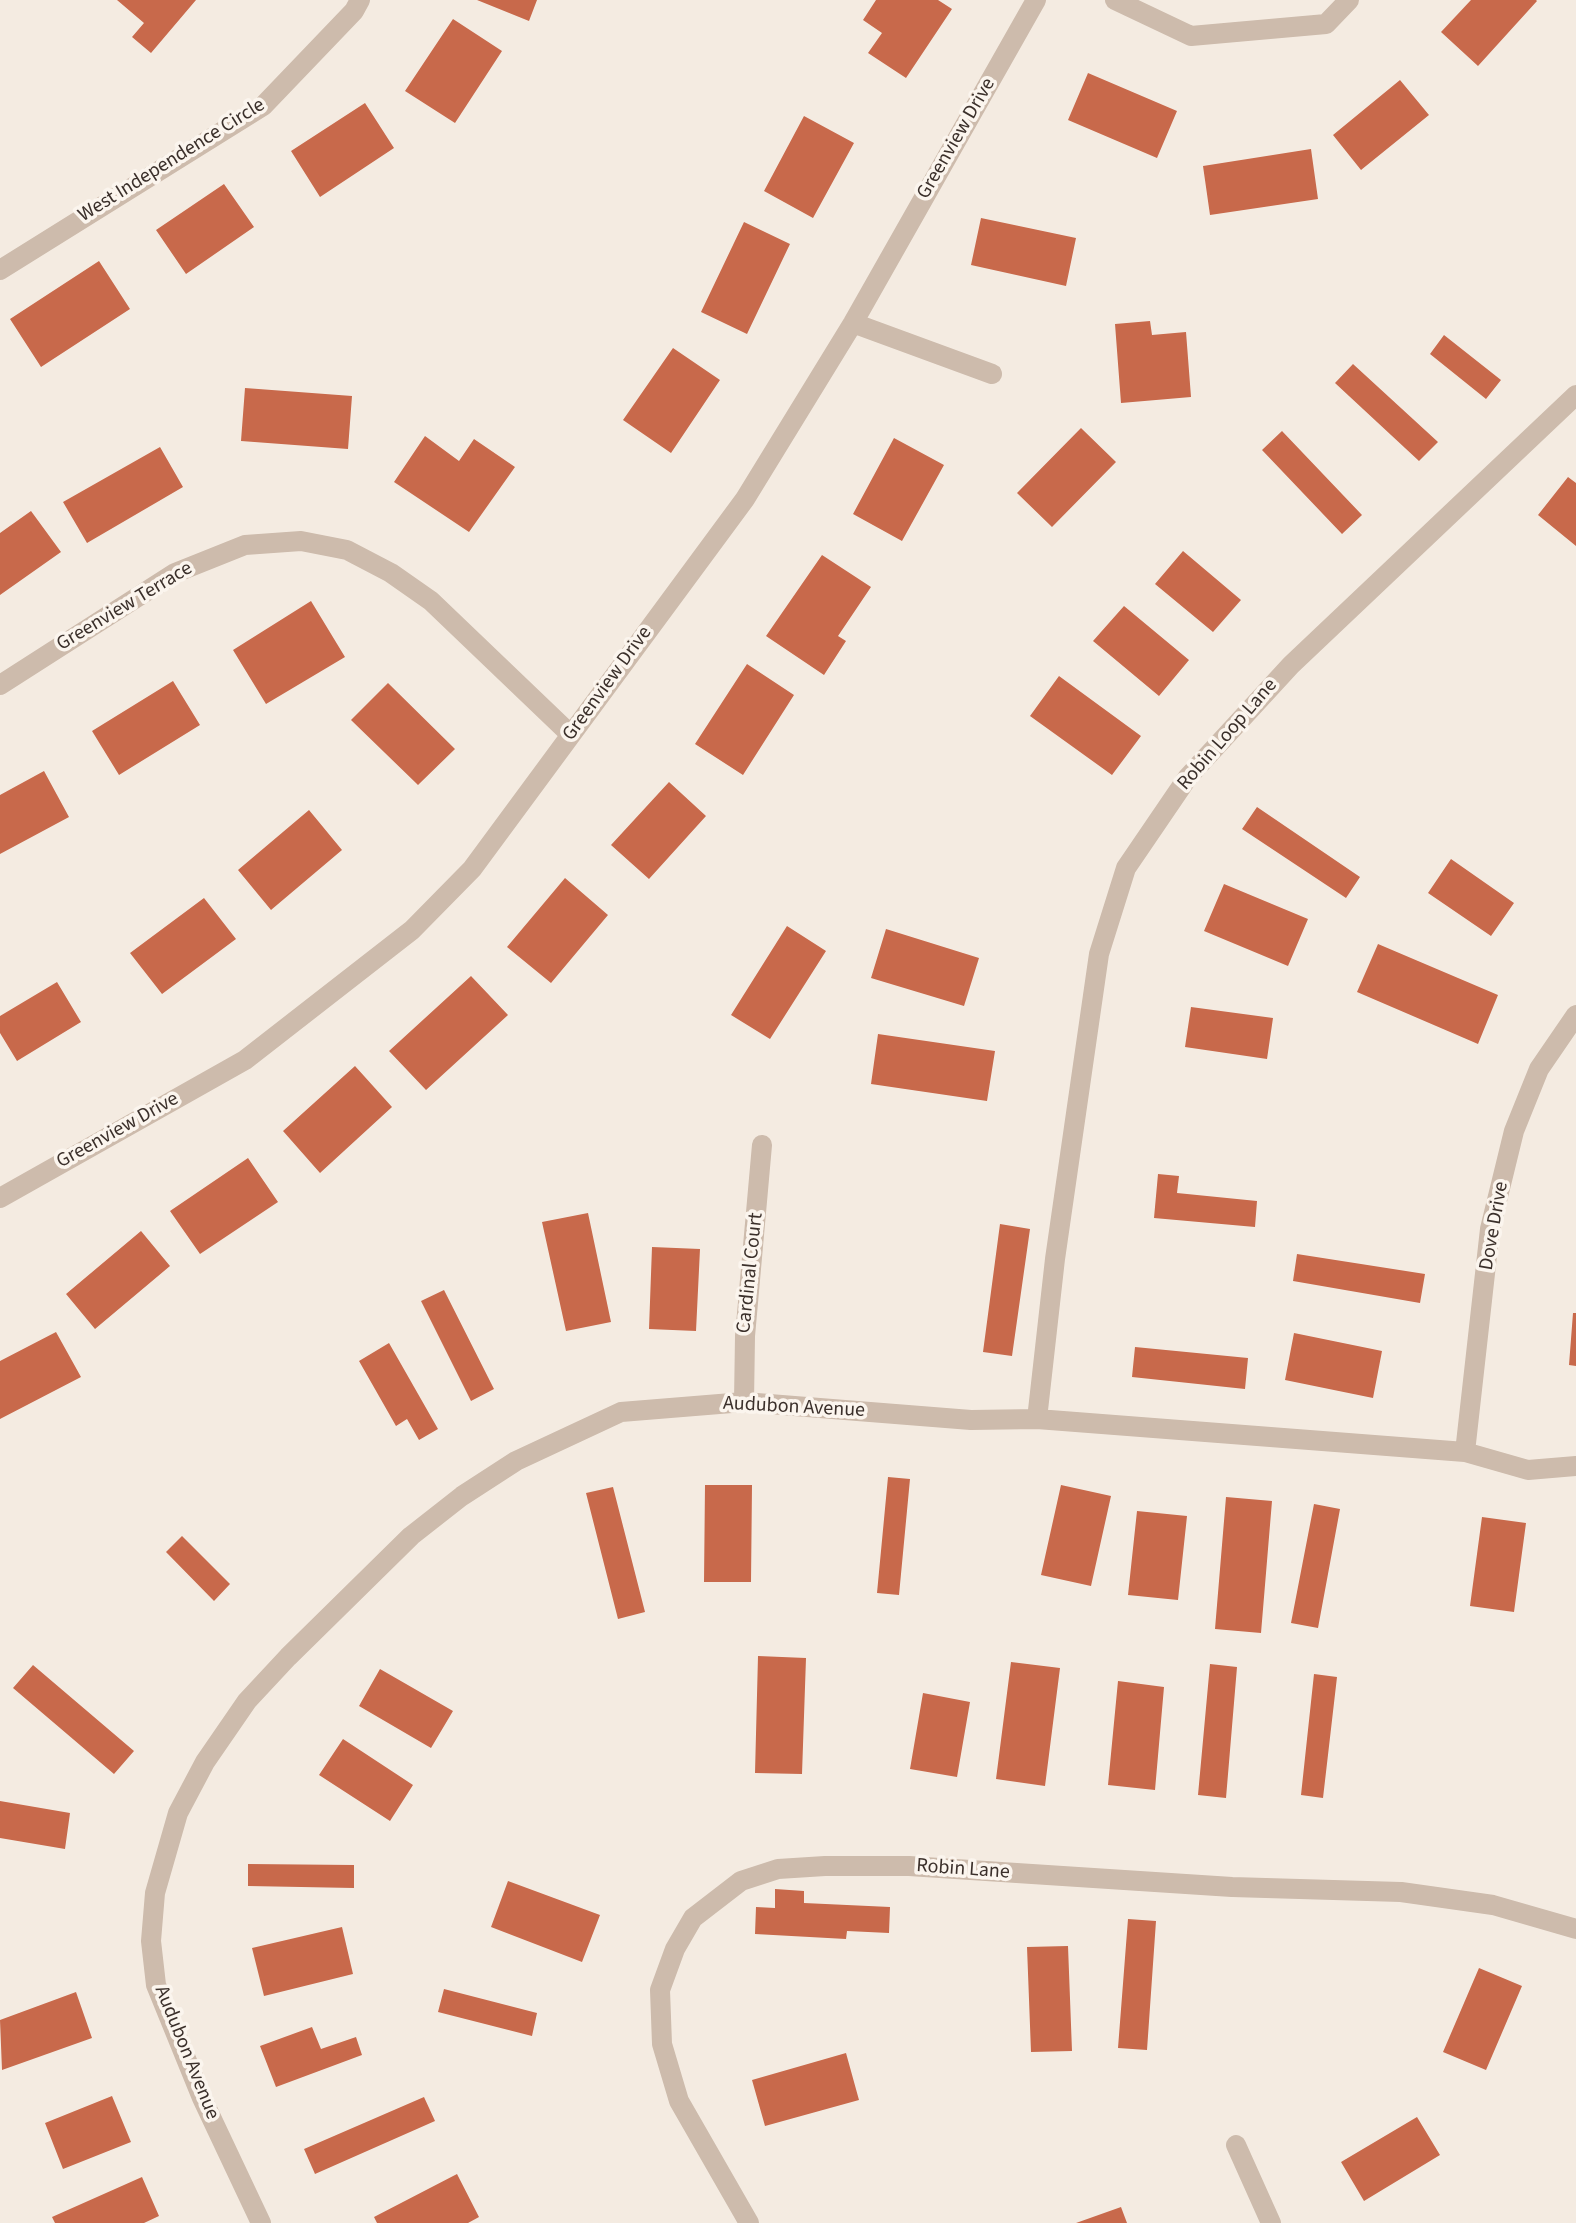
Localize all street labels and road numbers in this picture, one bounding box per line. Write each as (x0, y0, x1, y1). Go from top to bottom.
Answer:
street label: Greenview Drive (913, 74, 1001, 204)
street label: West Independence Circle (74, 94, 270, 228)
street label: Greenview Terrace (53, 557, 197, 657)
street label: Greenview Drive (558, 622, 658, 746)
street label: Robin Loop Lane (1173, 674, 1283, 796)
street label: Greenview Drive (53, 1088, 183, 1174)
street label: Dove Drive (1475, 1180, 1515, 1272)
street label: Cardinal Court (733, 1211, 769, 1335)
street label: Audubon Avenue (722, 1392, 866, 1424)
street label: Robin Lane (915, 1855, 1011, 1885)
street label: Audubon Avenue (148, 1983, 224, 2123)

